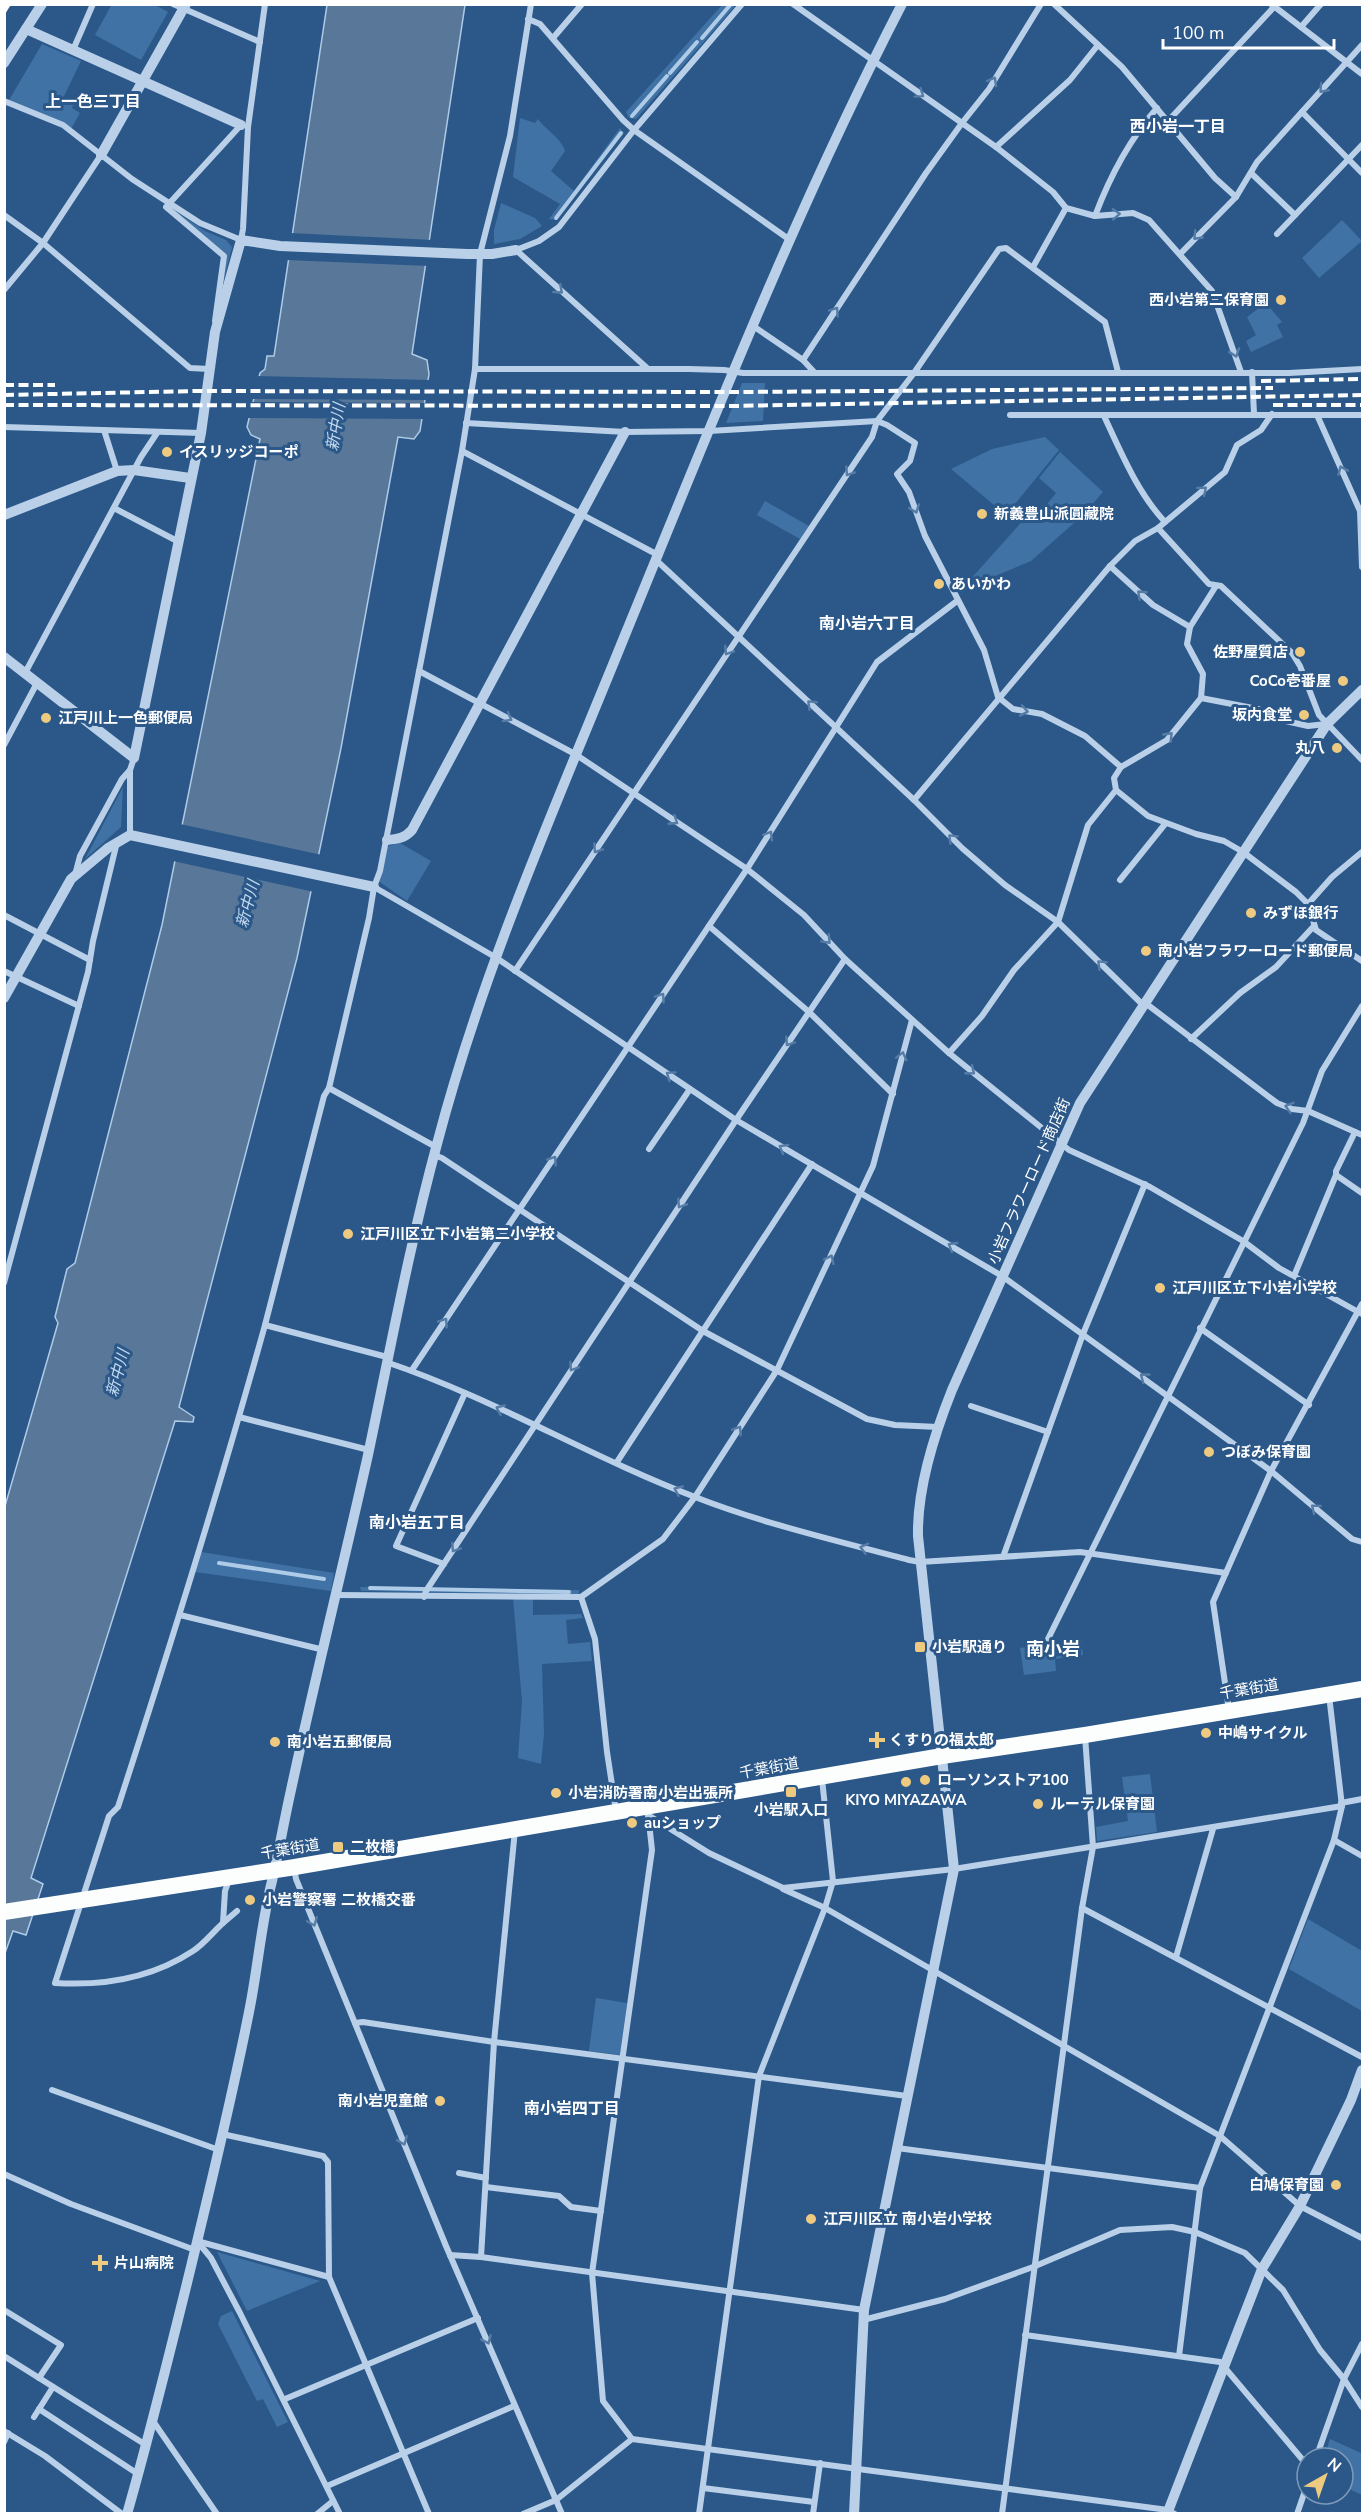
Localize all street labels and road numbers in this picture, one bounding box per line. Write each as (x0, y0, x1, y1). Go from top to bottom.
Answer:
street label: 小岩フラワーロード商店街 (983, 1095, 1075, 1267)
street label: 千葉街道 (1218, 1674, 1280, 1704)
street label: 千葉街道 (738, 1753, 800, 1783)
street label: 千葉街道 (259, 1834, 321, 1864)

